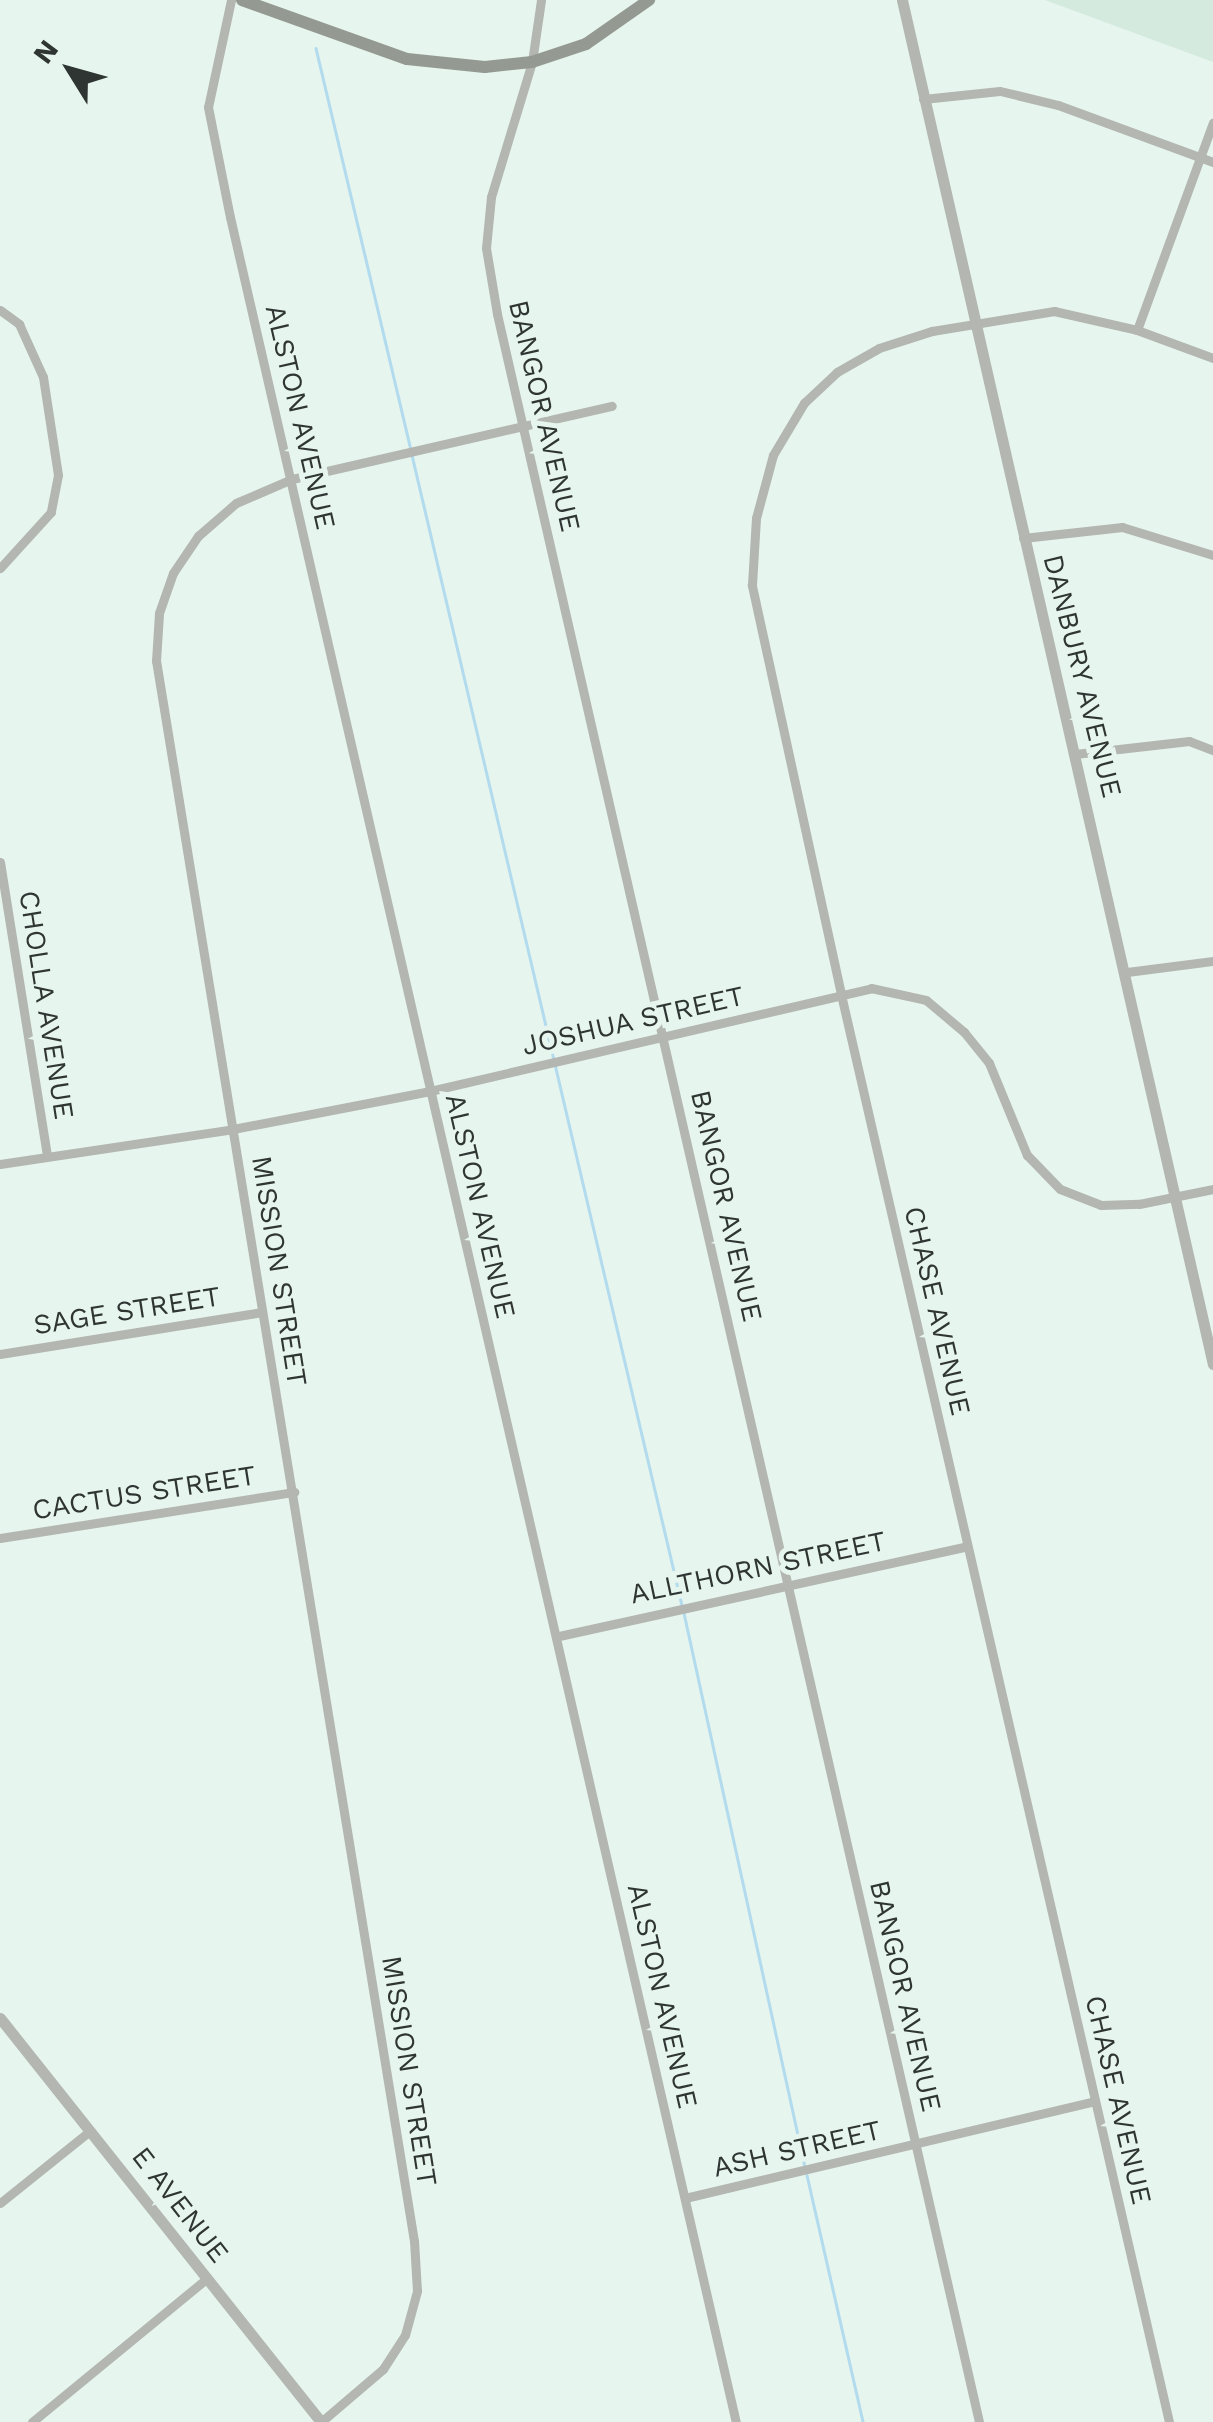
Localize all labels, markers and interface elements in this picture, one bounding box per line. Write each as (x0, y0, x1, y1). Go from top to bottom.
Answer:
north arrow (20, 20, 120, 120)
text: N (26, 33, 65, 70)
street label: BANGOR AVENUE (501, 297, 587, 535)
street label: ALSTON AVENUE (258, 301, 342, 533)
street label: DANBURY AVENUE (1035, 550, 1129, 802)
street label: CHOLLA AVENUE (11, 887, 81, 1123)
street label: JOSHUA STREET (518, 979, 748, 1063)
street label: BANGOR AVENUE (683, 1087, 769, 1325)
street label: ALSTON AVENUE (438, 1090, 522, 1322)
street label: MISSION STREET (244, 1153, 314, 1389)
street label: CHASE AVENUE (897, 1203, 977, 1419)
street label: SAGE STREET (31, 1280, 223, 1342)
street label: CACTUS STREET (30, 1459, 258, 1527)
street label: ALLTHORN STREET (627, 1524, 889, 1612)
street label: BANGOR AVENUE (862, 1877, 948, 2115)
street label: ALSTON AVENUE (620, 1880, 704, 2112)
street label: MISSION STREET (374, 1953, 444, 2189)
street label: CHASE AVENUE (1078, 1992, 1158, 2208)
street label: ASH STREET (710, 2113, 884, 2185)
street label: E AVENUE (124, 2140, 236, 2270)

